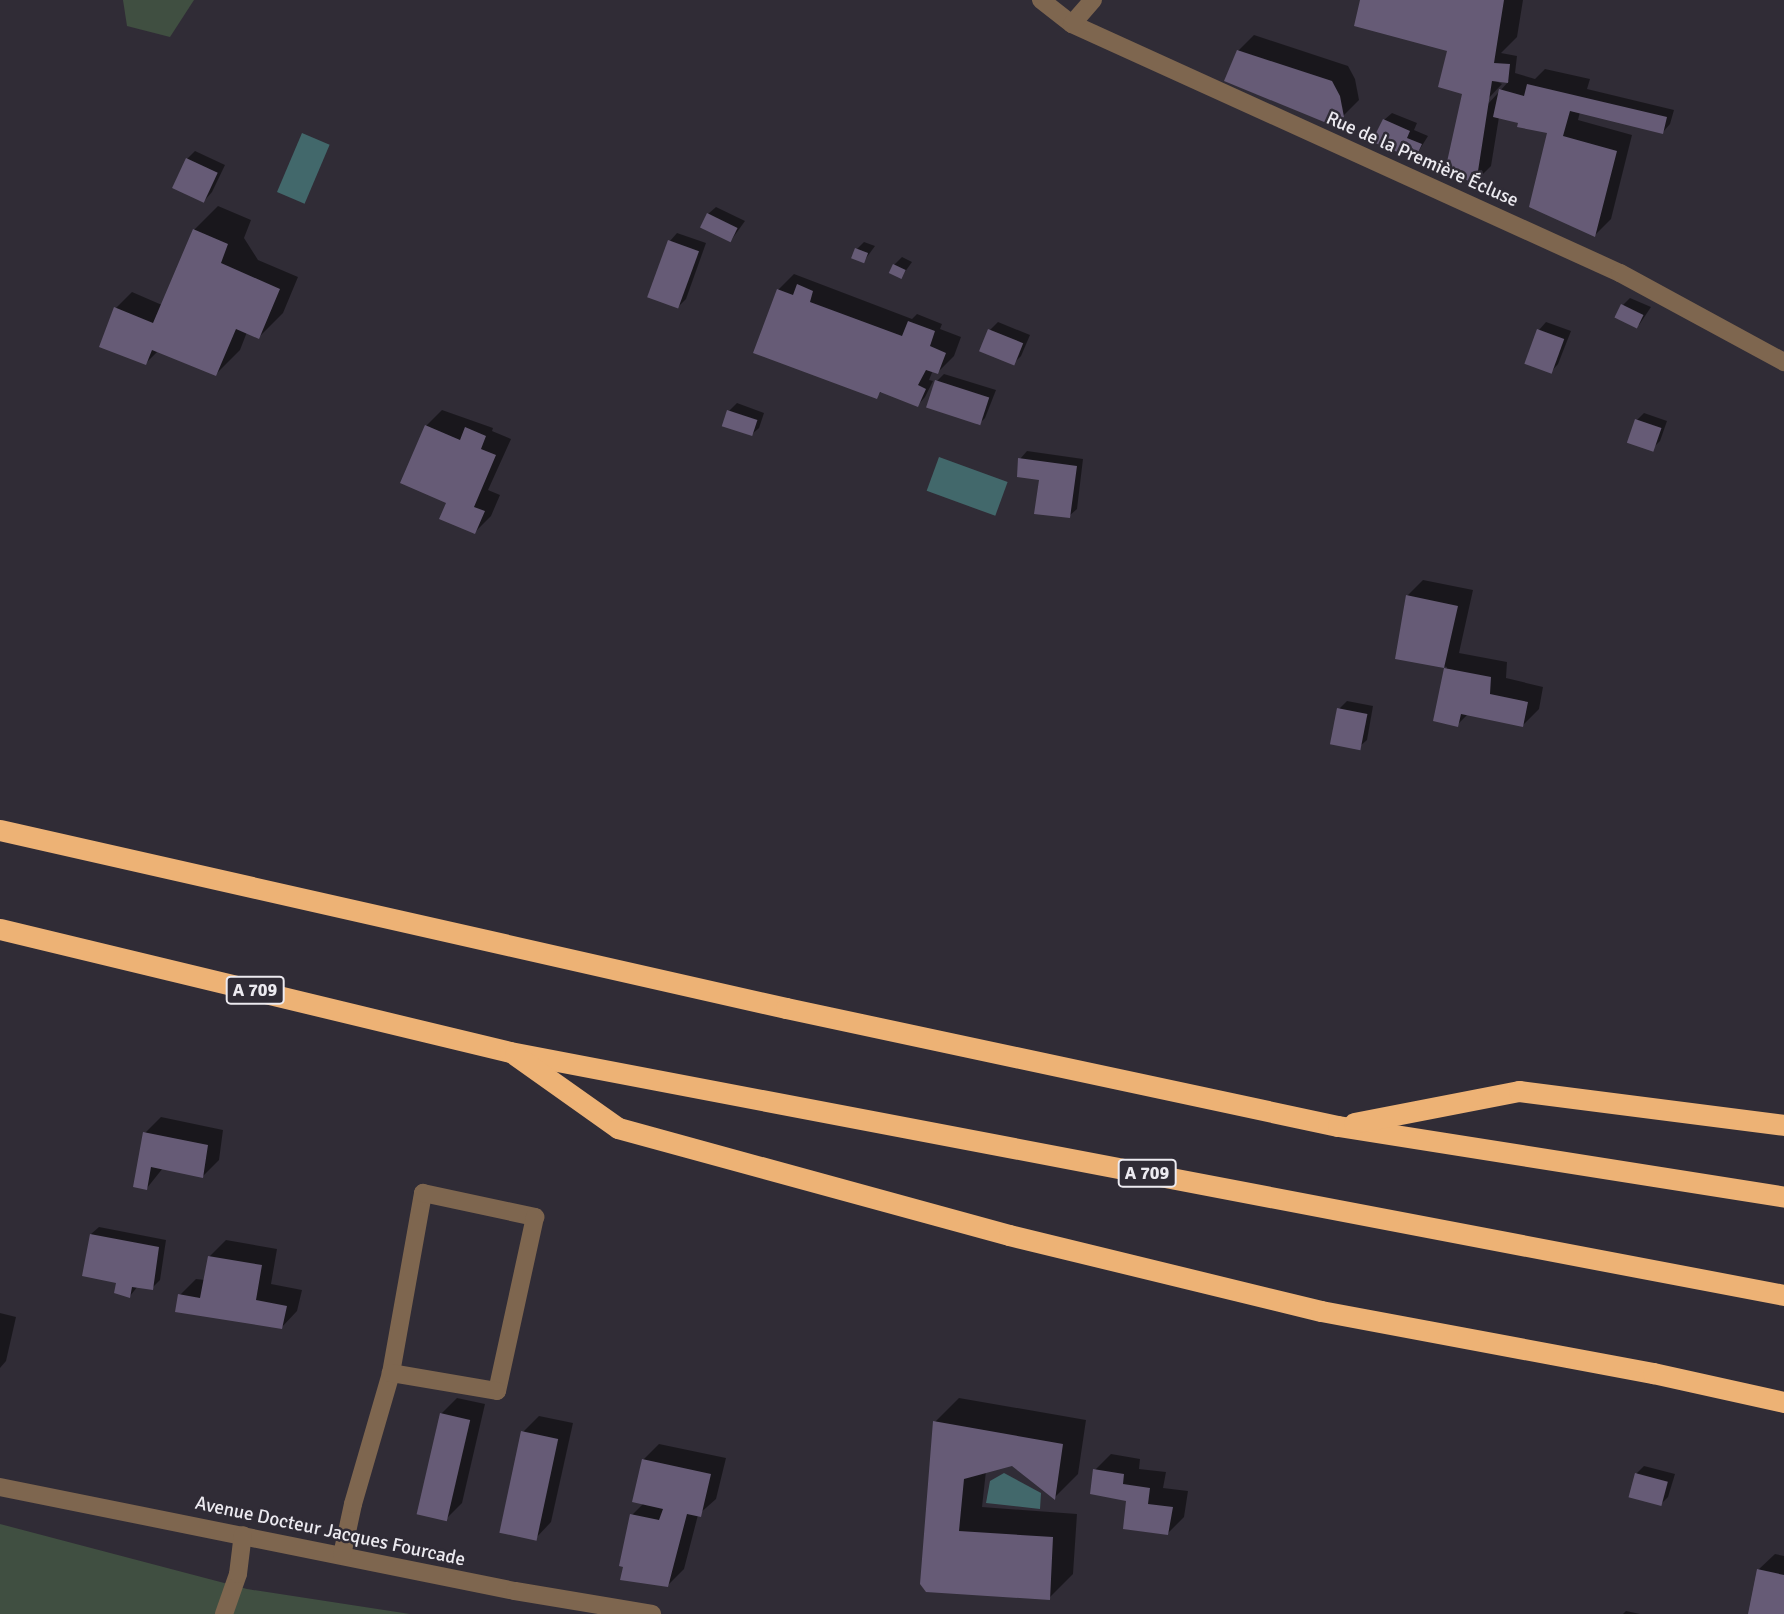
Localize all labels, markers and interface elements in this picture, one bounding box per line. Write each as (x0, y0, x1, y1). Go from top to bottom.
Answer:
street label: Rue de la Première Écluse (1322, 107, 1522, 213)
road number: A 709 (225, 975, 285, 1004)
road number: A 709 (1117, 1158, 1177, 1188)
street label: Avenue Docteur Jacques Fourcade (193, 1492, 467, 1572)

